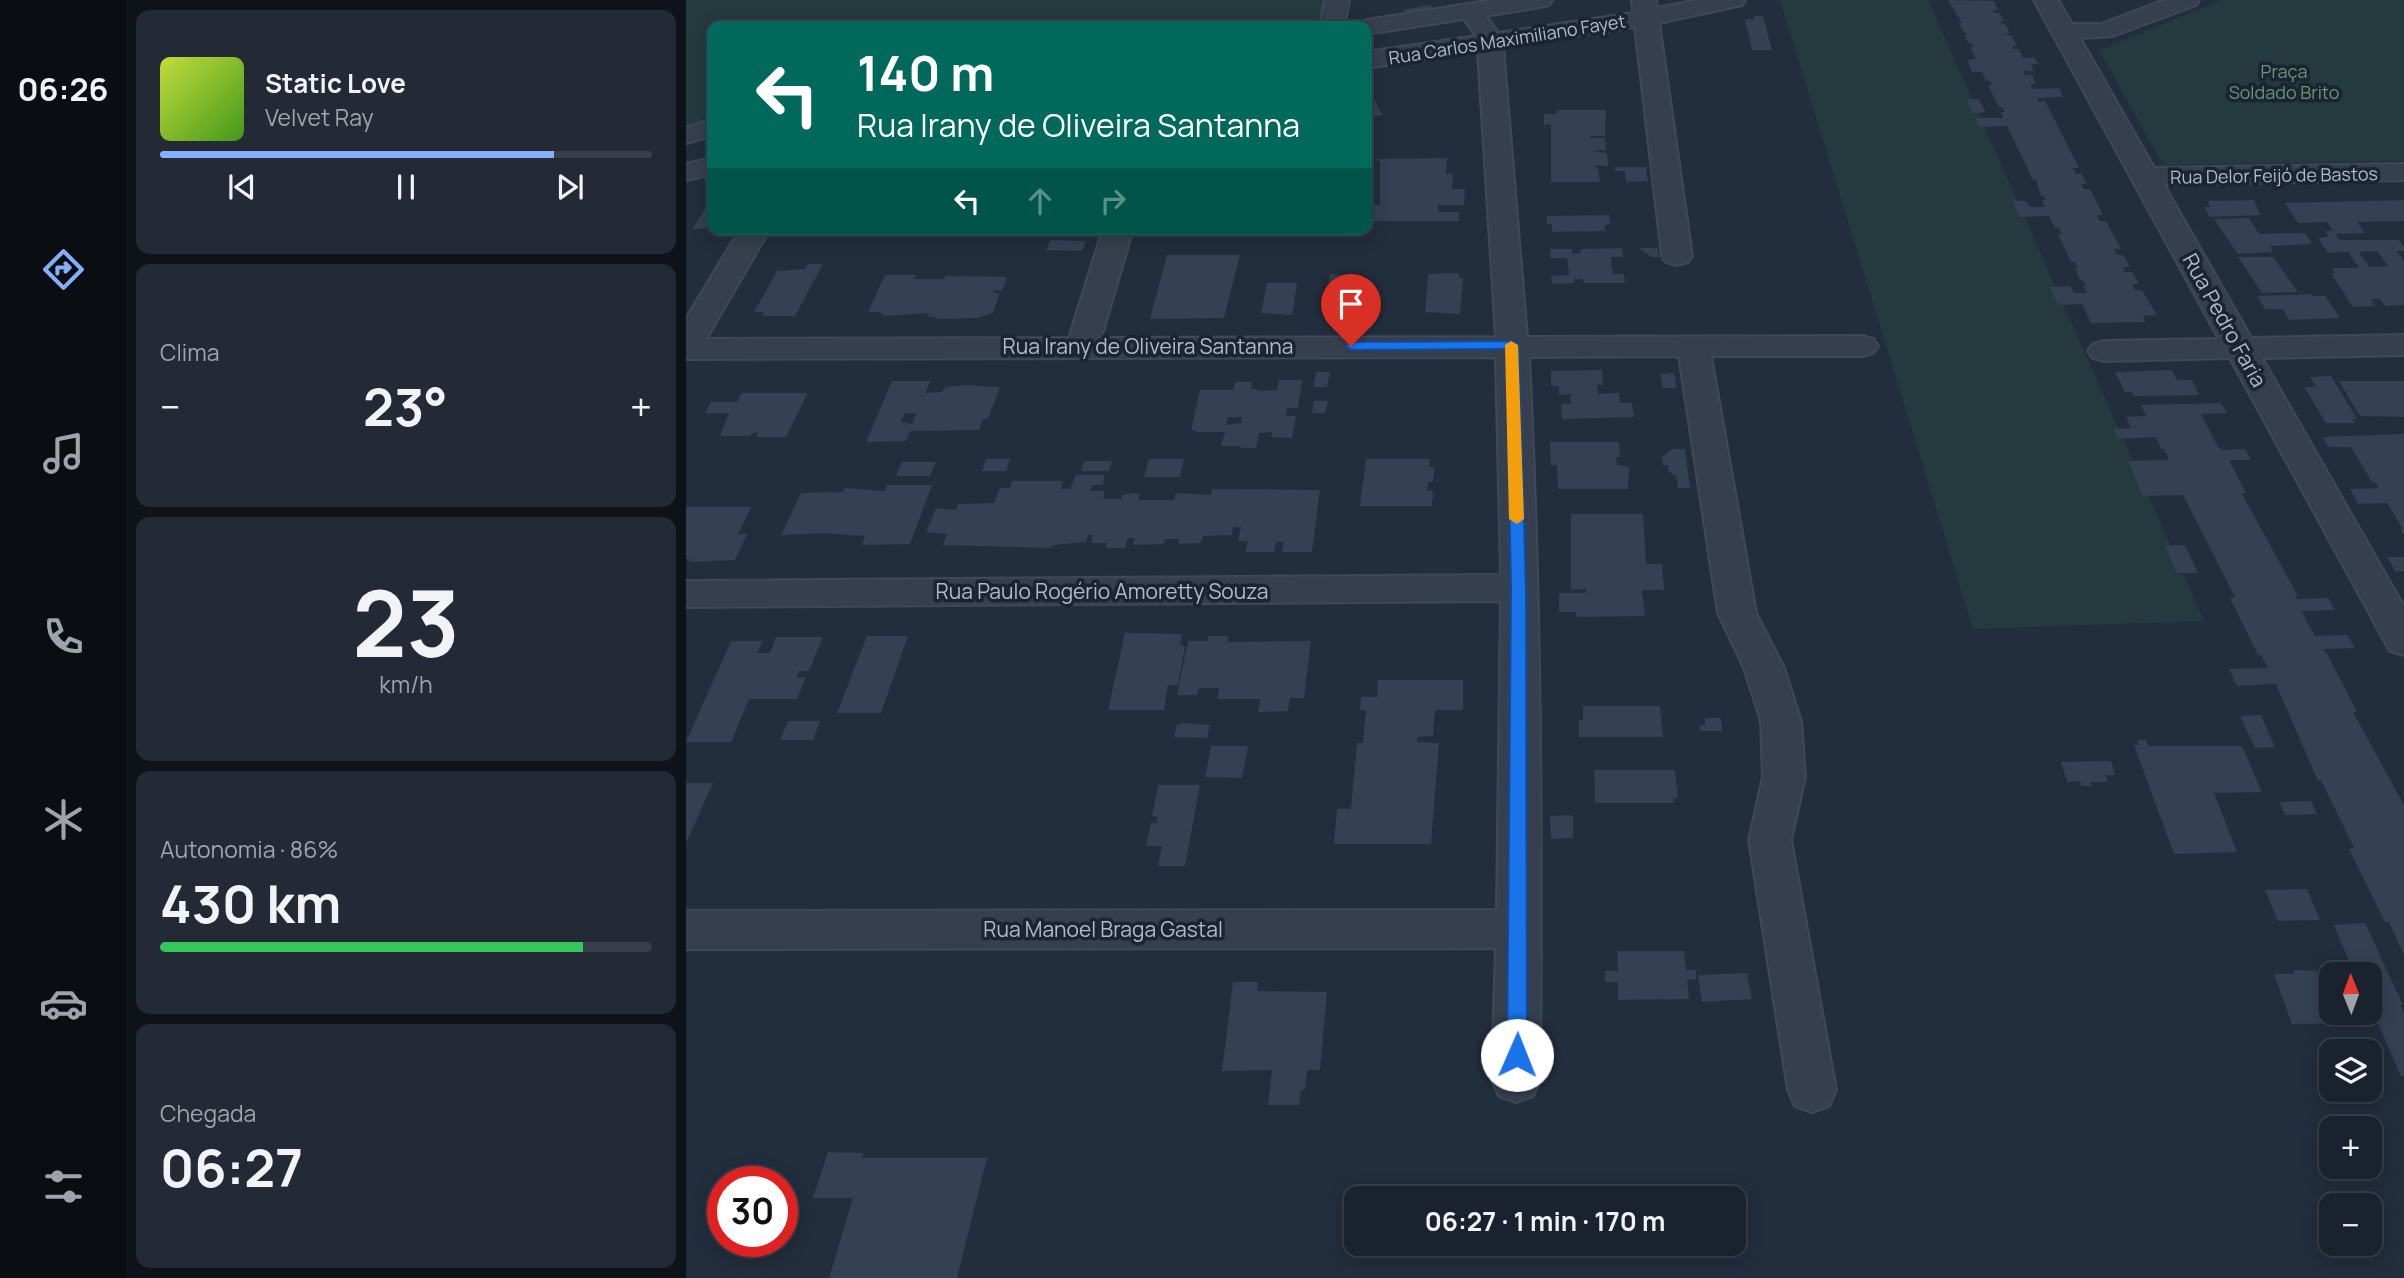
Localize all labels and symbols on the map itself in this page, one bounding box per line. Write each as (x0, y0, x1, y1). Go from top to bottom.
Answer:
street label: Rua Carlos Maximiliano Fayet (1387, 8, 1627, 70)
park label: Praça Soldado Brito (2229, 59, 2339, 104)
street label: Rua Delor Feijó de Bastos (2170, 161, 2378, 189)
street label: Rua Pedro Faria (2177, 248, 2273, 392)
pin (1321, 274, 1381, 346)
street label: Rua Irany de Oliveira Santanna (1003, 332, 1293, 360)
street label: Rua Paulo Rogério Amoretty Souza (936, 577, 1268, 605)
street label: Rua Manoel Braga Gastal (983, 915, 1223, 943)
north arrow (2319, 962, 2382, 1026)
position arrow (1480, 1018, 1554, 1092)
speed limit sign: 30 (707, 1166, 798, 1257)

